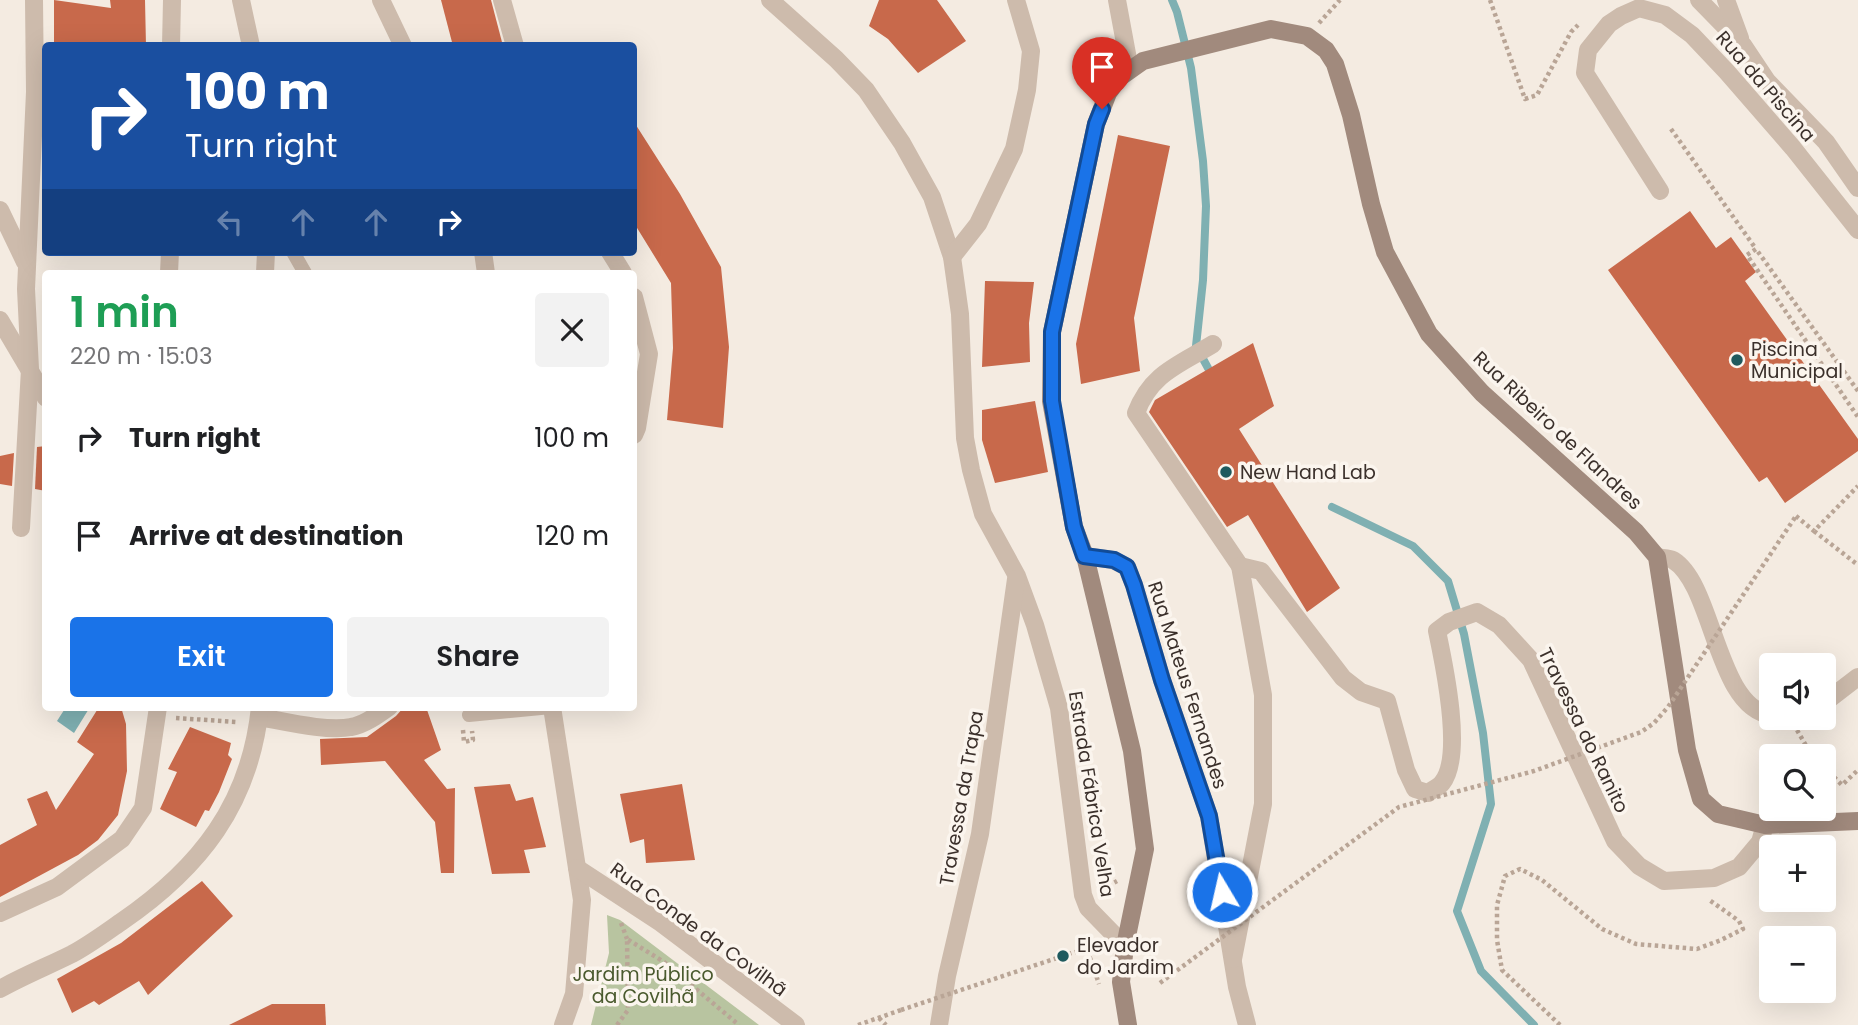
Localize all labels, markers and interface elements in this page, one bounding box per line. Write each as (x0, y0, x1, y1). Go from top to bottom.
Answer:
street label: Rua da Piscina (1710, 25, 1821, 148)
pin (1072, 37, 1132, 109)
icon: arrive (1083, 48, 1121, 86)
text: 100 m (185, 58, 330, 126)
icon: right (70, 70, 161, 161)
text: Turn right (185, 123, 337, 168)
icon: left (211, 203, 249, 241)
icon: ahead (284, 203, 322, 241)
icon: ahead (357, 203, 395, 241)
icon: right (430, 203, 468, 241)
text: 1 min (70, 283, 179, 342)
button: close (535, 293, 609, 367)
place label: Piscina Municipal (1751, 336, 1843, 385)
text: 220 m · 15:03 (70, 340, 213, 372)
street label: Rua Ribeiro de Flandres (1467, 345, 1648, 516)
marker: Piscina Municipal (1729, 352, 1745, 368)
icon: right (70, 419, 108, 457)
text: Turn right (129, 420, 261, 456)
text: 100 m (534, 420, 609, 456)
place label: New Hand Lab (1240, 459, 1376, 486)
marker: New Hand Lab (1218, 464, 1234, 480)
icon: arrive (70, 517, 108, 555)
text: Arrive at destination (129, 518, 404, 554)
text: 120 m (536, 518, 609, 554)
street label: Rua Mateus Fernandes (1141, 578, 1234, 792)
button: Exit (70, 617, 333, 697)
button: Share (347, 617, 609, 697)
street label: Travessa do Ranito (1532, 643, 1635, 817)
map controls (1759, 653, 1836, 1003)
button: sound (1759, 653, 1836, 730)
street label: Estrada Fábrica Velha (1062, 689, 1121, 899)
street label: Travessa da Trapa (933, 709, 990, 888)
button: search (1759, 744, 1836, 821)
button: + (1759, 835, 1836, 912)
position arrow (1185, 855, 1259, 929)
street label: Rua Conde da Covilhã (605, 856, 793, 1003)
button: − (1759, 926, 1836, 1003)
place label: Elevador do Jardim (1077, 932, 1174, 981)
marker: Elevador do Jardim (1055, 948, 1071, 964)
park label: Jardim Público da Covilhã (572, 961, 714, 1010)

